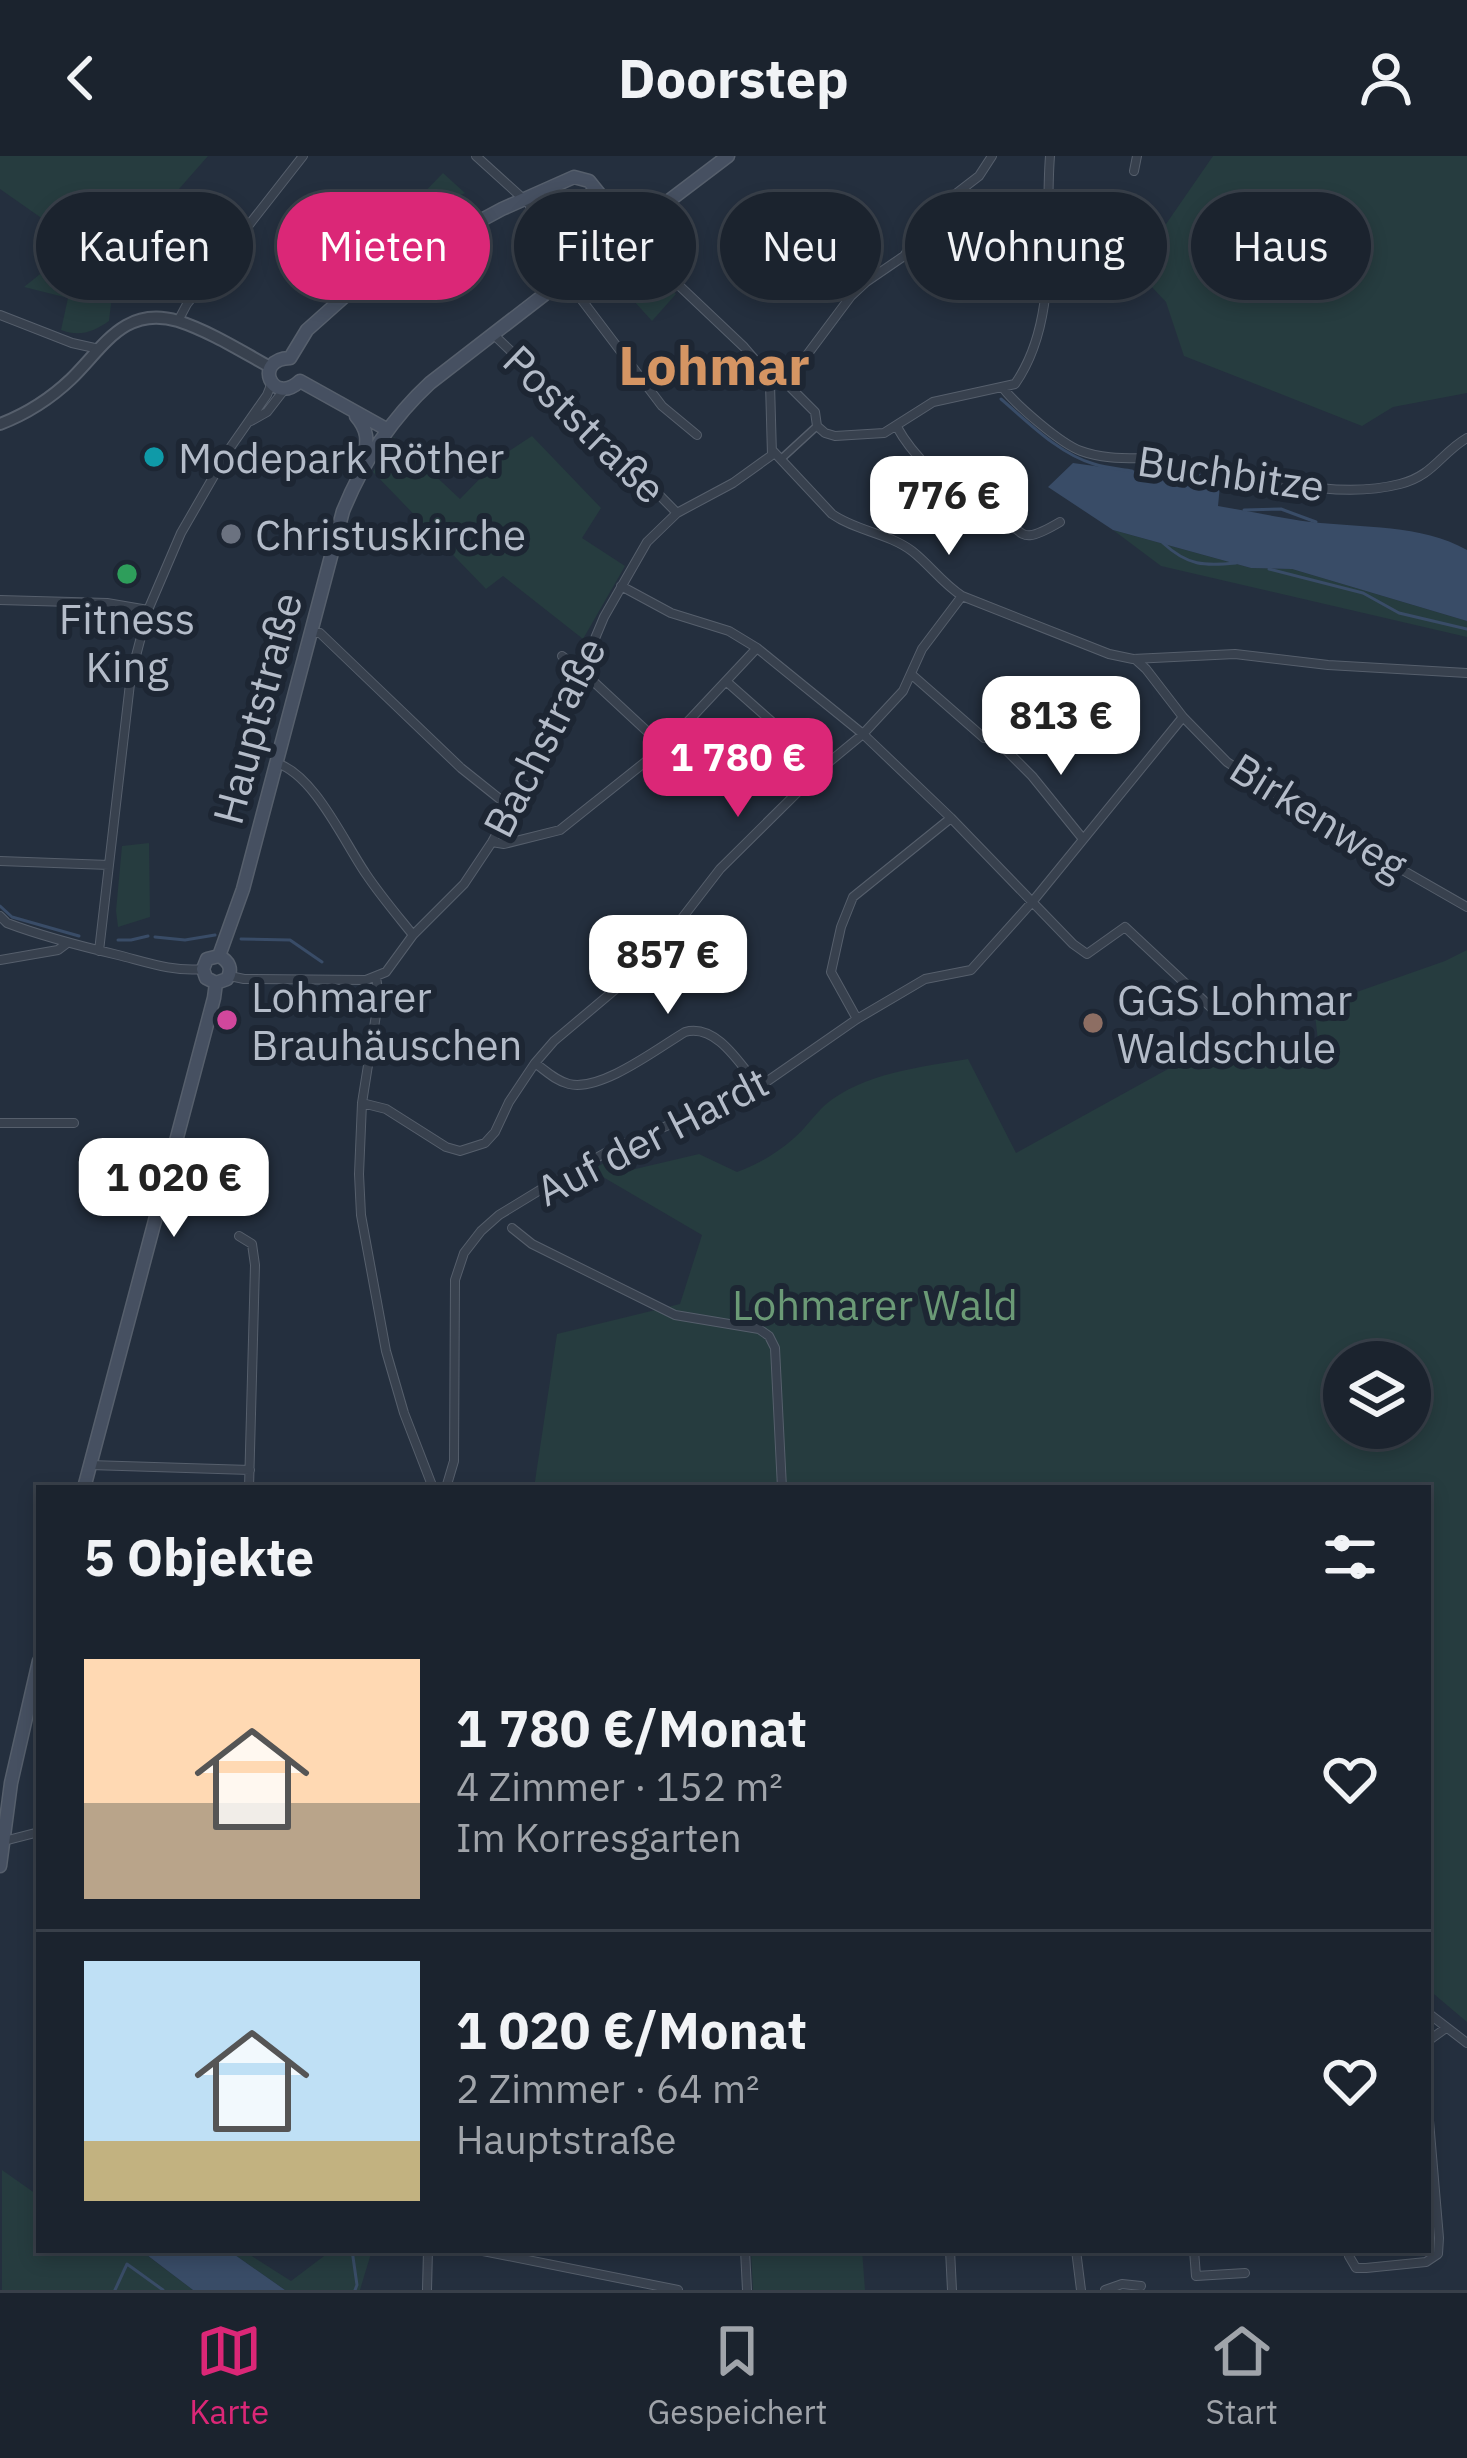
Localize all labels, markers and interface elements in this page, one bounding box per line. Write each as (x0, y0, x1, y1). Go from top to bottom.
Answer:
text: Doorstep (618, 43, 849, 113)
icon: back (48, 45, 114, 111)
icon: person (1353, 45, 1419, 111)
chip: Kaufen (36, 192, 253, 300)
chip: Mieten (277, 192, 490, 300)
chip: Filter (514, 192, 696, 300)
chip: Neu (720, 192, 881, 300)
chip: Wohnung (905, 192, 1167, 300)
chip: Haus (1191, 192, 1371, 300)
district label: Lohmar (618, 330, 810, 400)
street label: Poststraße (492, 333, 678, 515)
place label: Modepark Röther (178, 430, 504, 485)
street label: Buchbitze (1134, 433, 1328, 513)
marker: Modepark Röther (141, 444, 167, 470)
pin: 776 € (865, 456, 1033, 558)
text: 776 € (897, 469, 1001, 520)
place label: Christuskirche (255, 507, 526, 562)
marker: Christuskirche (218, 521, 244, 547)
marker: Fitness King (114, 561, 140, 587)
street label: Hauptstraße (200, 586, 314, 830)
place label: Fitness King (59, 591, 195, 694)
street label: Bachstraße (470, 628, 618, 846)
pin: 813 € (977, 676, 1145, 778)
text: 813 € (1009, 689, 1113, 740)
pin: 1 780 € (627, 718, 849, 820)
text: 1 780 € (670, 731, 806, 782)
street label: Birkenweg (1220, 740, 1418, 892)
pin: 857 € (584, 915, 752, 1017)
text: 857 € (616, 928, 720, 979)
place label: Lohmarer Brauhäuschen (251, 969, 522, 1072)
place label: GGS Lohmar Waldschule (1117, 972, 1352, 1075)
marker: Lohmarer Brauhäuschen (214, 1007, 240, 1033)
marker: GGS Lohmar Waldschule (1080, 1010, 1106, 1036)
street label: Auf der Hardt (527, 1054, 777, 1218)
pin: 1 020 € (63, 1138, 285, 1240)
text: 1 020 € (106, 1151, 242, 1202)
park label: Lohmarer Wald (732, 1277, 1018, 1332)
map controls (1323, 1341, 1431, 1449)
button: layers (1323, 1341, 1431, 1449)
text: 5 Objekte (84, 1524, 314, 1590)
icon: filters (1317, 1524, 1383, 1590)
text: 1 780 €/Monat (456, 1695, 807, 1761)
icon: home (180, 1707, 324, 1851)
icon: heart (1317, 1746, 1383, 1812)
text: 4 Zimmer · 152 m² (456, 1761, 783, 1812)
text: Im Korresgarten (456, 1812, 742, 1863)
text: 1 020 €/Monat (456, 1997, 807, 2063)
icon: home (180, 2009, 324, 2153)
icon: heart (1317, 2048, 1383, 2114)
text: 2 Zimmer · 64 m² (456, 2063, 759, 2114)
text: Hauptstraße (456, 2114, 676, 2165)
tab: Karte (189, 2318, 269, 2433)
tab: Gespeichert (647, 2318, 827, 2433)
tab: Start (1206, 2318, 1278, 2433)

